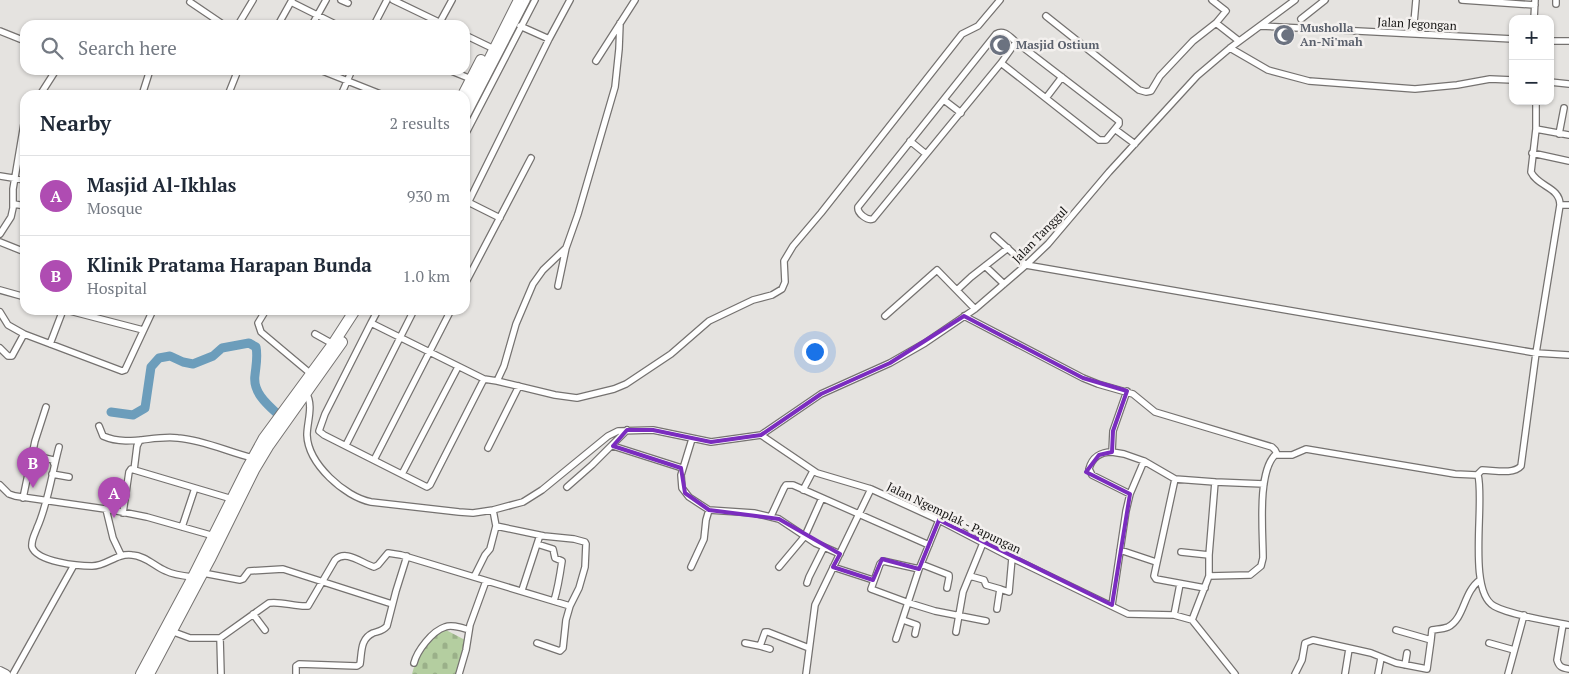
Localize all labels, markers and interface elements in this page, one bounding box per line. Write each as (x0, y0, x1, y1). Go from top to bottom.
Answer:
street label: Jalan Jegongan (1377, 14, 1457, 33)
map controls (1509, 15, 1554, 105)
button: + (1509, 15, 1554, 60)
search box (20, 20, 470, 75)
place label: Musholla An-Ni'mah (1300, 20, 1363, 49)
mosque icon: Musholla An-Ni'mah (1272, 23, 1296, 47)
mosque icon: Masjid Ostium (988, 33, 1012, 57)
icon: search (38, 34, 66, 62)
text: Search here (78, 35, 177, 60)
place label: Masjid Ostium (1016, 37, 1099, 52)
button: − (1509, 60, 1554, 105)
text: Nearby (40, 109, 111, 137)
text: 2 results (390, 112, 450, 134)
text: Masjid Al-Ikhlas (87, 172, 236, 197)
text: A (50, 185, 62, 207)
text: 930 m (407, 185, 450, 207)
text: Mosque (87, 197, 143, 219)
street label: Jalan Tanggul (1009, 203, 1071, 266)
text: Klinik Pratama Harapan Bunda (87, 252, 372, 277)
text: B (51, 265, 61, 287)
text: 1.0 km (403, 265, 450, 287)
text: Hospital (87, 277, 147, 299)
your location (802, 339, 828, 365)
pin: B (17, 447, 49, 488)
pin: A (98, 477, 130, 518)
street label: Jalan Ngemplak - Papungan (885, 478, 1024, 557)

